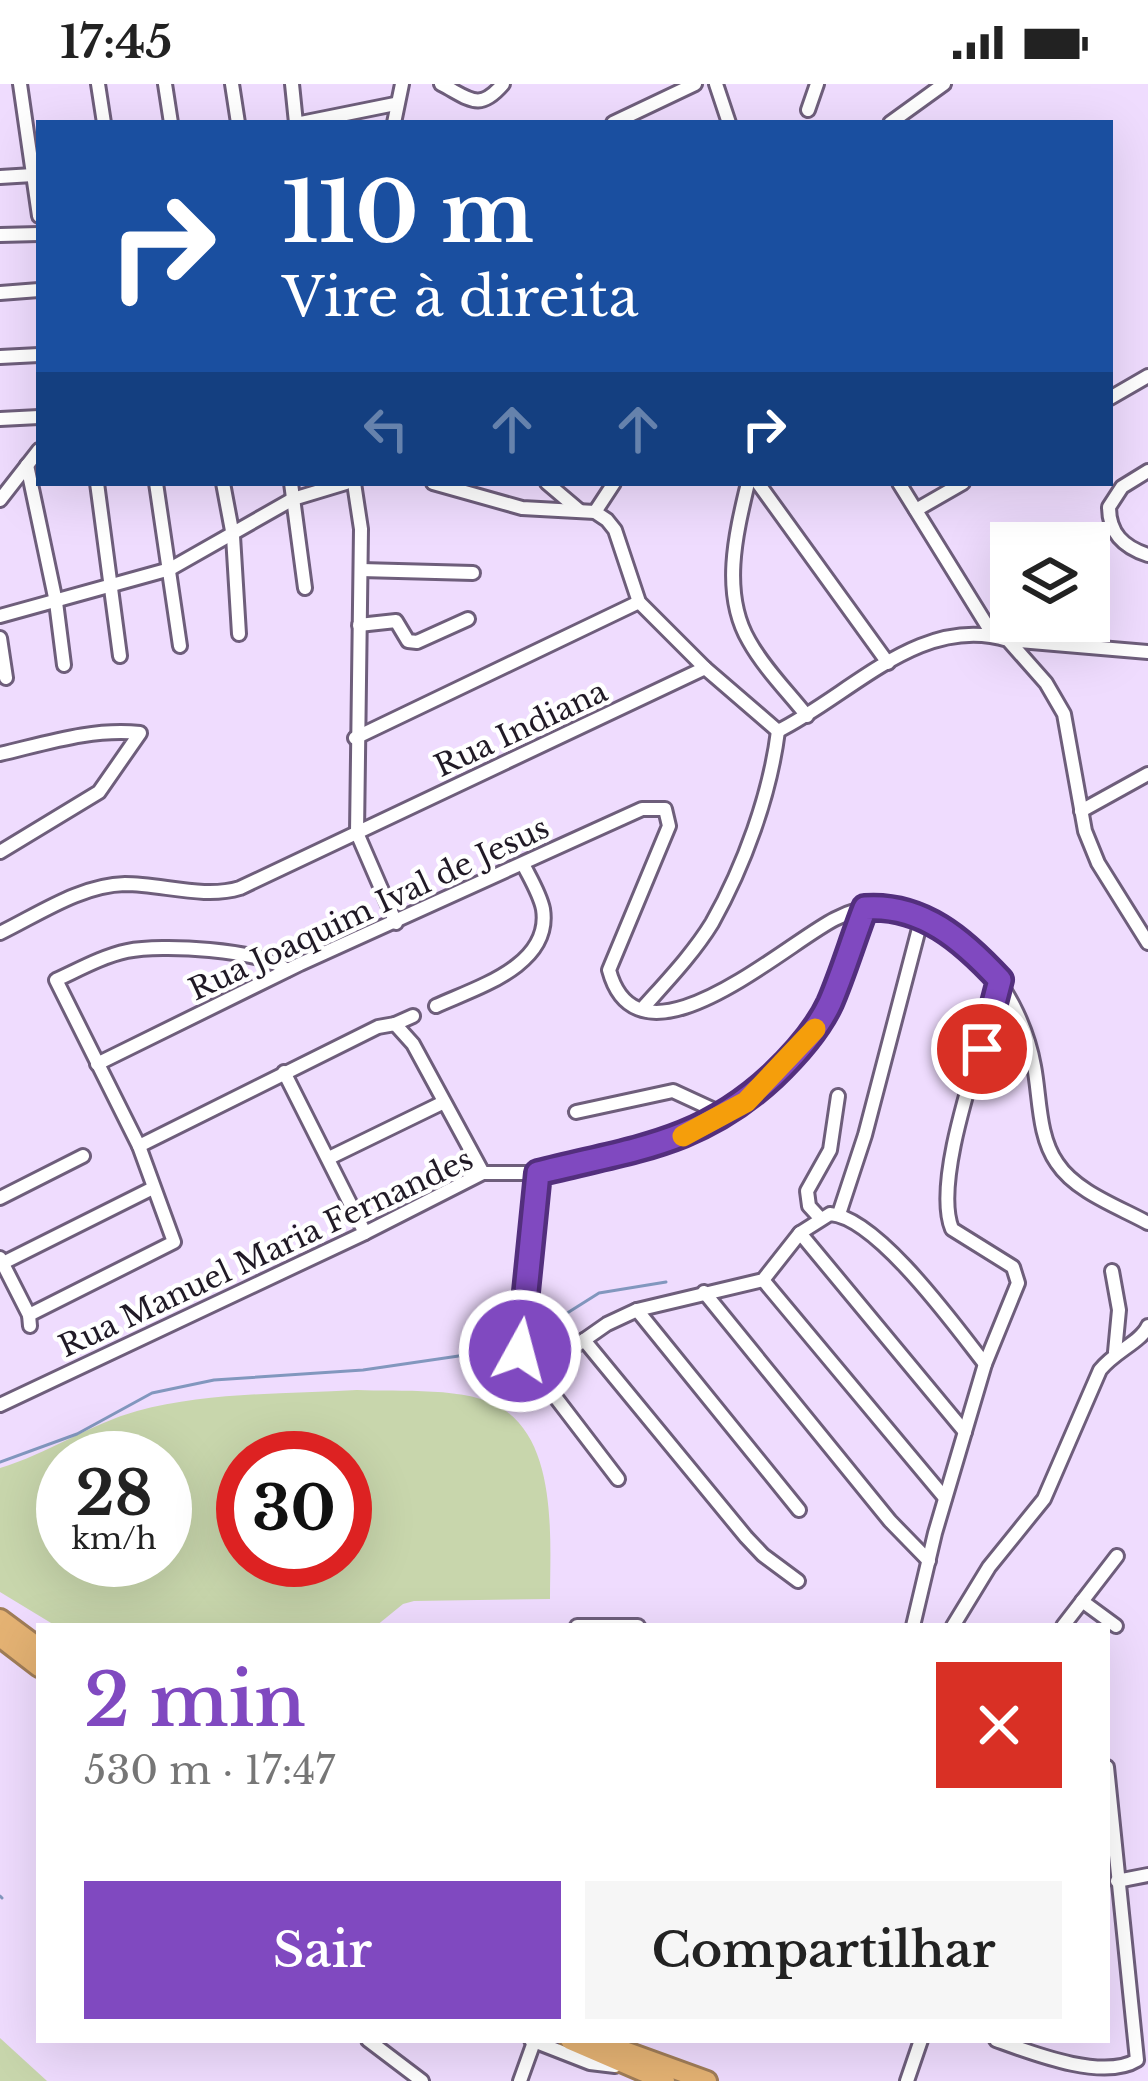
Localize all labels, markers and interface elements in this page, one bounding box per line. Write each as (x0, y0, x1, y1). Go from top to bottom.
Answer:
text: 17:45 (60, 14, 172, 70)
text: 110 m (282, 161, 534, 265)
icon: right (84, 168, 240, 324)
text: Vire à direita (282, 264, 638, 331)
icon: left (353, 396, 419, 462)
icon: ahead (479, 396, 545, 462)
icon: ahead (605, 396, 671, 462)
icon: right (731, 396, 797, 462)
map controls (990, 522, 1110, 642)
button: layers (990, 522, 1110, 642)
street label: Rua Indiana (429, 672, 613, 785)
street label: Rua Joaquim Ival de Jesus (183, 809, 555, 1008)
pin (931, 998, 1033, 1100)
icon: arrive (949, 1016, 1015, 1082)
street label: Rua Manuel Maria Fernandes (53, 1140, 479, 1365)
position arrow (457, 1288, 583, 1414)
speed limit sign: 30 (216, 1431, 372, 1587)
text: 28 (75, 1457, 153, 1531)
text: km/h (71, 1520, 157, 1557)
text: 2 min (84, 1656, 306, 1745)
button: close (936, 1662, 1062, 1788)
text: 530 m · 17:47 (84, 1746, 335, 1795)
button: Sair (84, 1881, 561, 2019)
button: Compartilhar (585, 1881, 1062, 2019)

